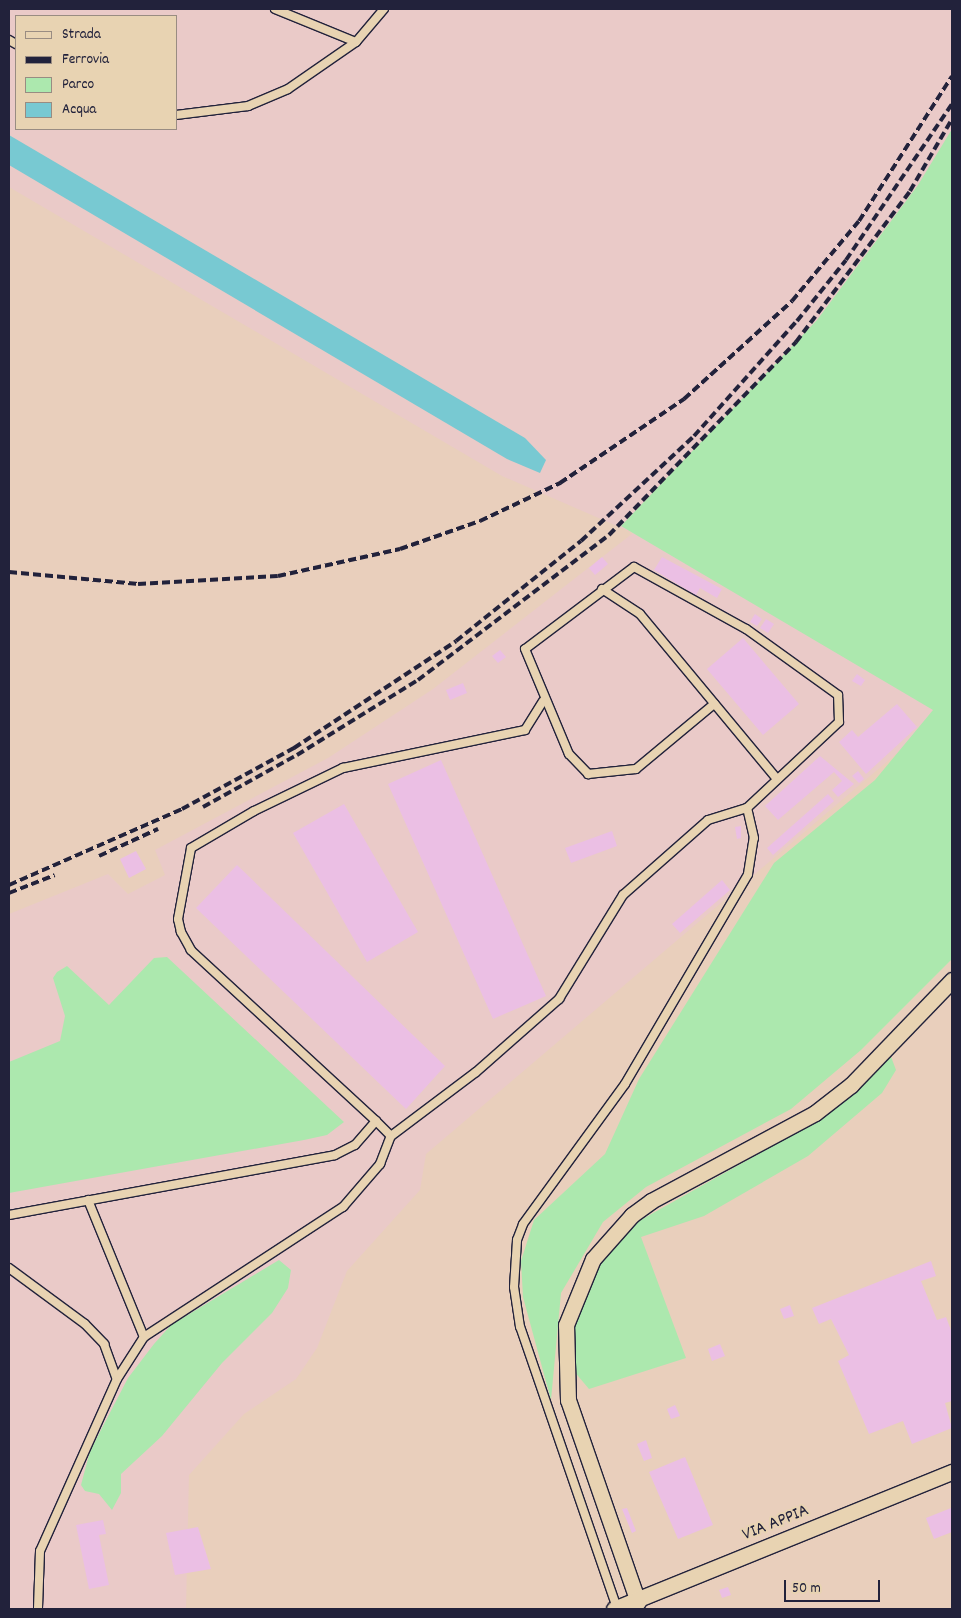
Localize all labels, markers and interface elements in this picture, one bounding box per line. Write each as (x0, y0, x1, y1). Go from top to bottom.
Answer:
legend (15, 15, 178, 130)
text: Strada (62, 24, 101, 46)
text: Ferrovia (62, 49, 109, 71)
text: Parco (62, 74, 94, 96)
text: Acqua (62, 99, 96, 121)
street label: VIA APPIA (740, 1501, 812, 1547)
scale bar (786, 1570, 882, 1602)
text: 50 m (792, 1578, 821, 1600)

